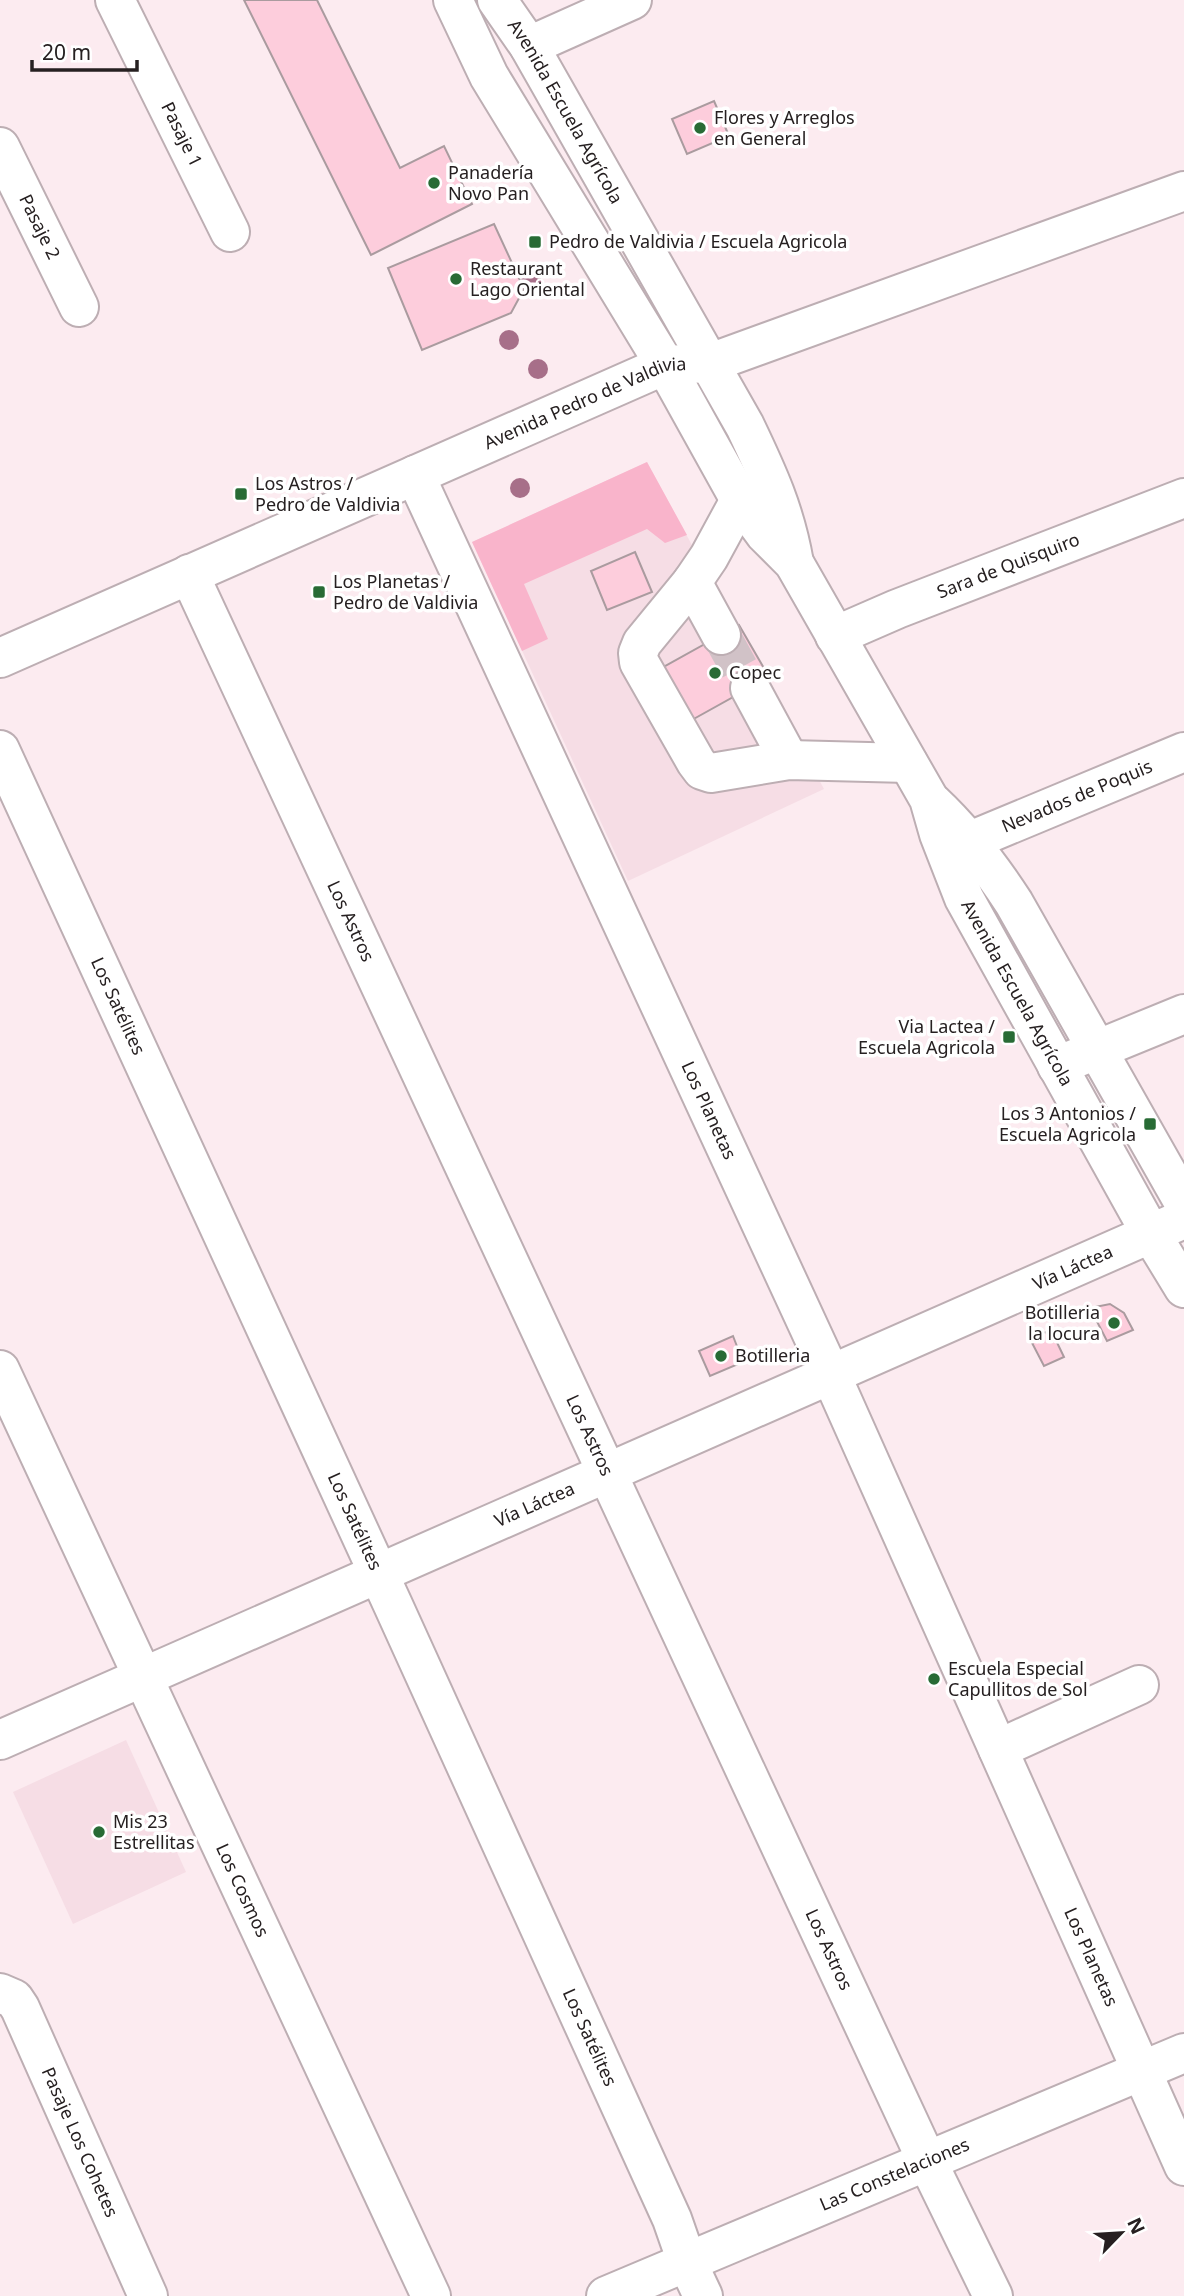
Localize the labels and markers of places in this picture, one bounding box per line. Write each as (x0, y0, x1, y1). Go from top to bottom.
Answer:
place label: Flores y Arreglos en General (714, 105, 855, 150)
marker: Flores y Arreglos en General (692, 120, 708, 136)
place label: Panadería Novo Pan (448, 160, 534, 205)
marker: Panadería Novo Pan (426, 175, 442, 191)
place label: Pedro de Valdivia / Escuela Agricola (549, 229, 847, 253)
marker: Pedro de Valdivia / Escuela Agricola (527, 234, 543, 250)
place label: Restaurant Lago Oriental (470, 256, 585, 301)
marker: Restaurant Lago Oriental (448, 271, 464, 287)
place label: Los Astros / Pedro de Valdivia (255, 471, 400, 516)
marker: Los Astros / Pedro de Valdivia (233, 486, 249, 502)
place label: Los Planetas / Pedro de Valdivia (333, 569, 478, 614)
marker: Los Planetas / Pedro de Valdivia (311, 584, 327, 600)
place label: Copec (729, 660, 781, 684)
marker: Copec (707, 665, 723, 681)
place label: Via Lactea / Escuela Agricola (858, 1014, 995, 1059)
marker: Via Lactea / Escuela Agricola (1001, 1029, 1017, 1045)
place label: Los 3 Antonios / Escuela Agricola (999, 1101, 1136, 1146)
marker: Los 3 Antonios / Escuela Agricola (1142, 1116, 1158, 1132)
place label: Botilleria la locura (1025, 1300, 1100, 1345)
marker: Botilleria la locura (1106, 1315, 1122, 1331)
place label: Botilleria (735, 1343, 810, 1367)
marker: Botilleria (713, 1348, 729, 1364)
place label: Escuela Especial Capullitos de Sol (948, 1656, 1088, 1701)
marker: Escuela Especial Capullitos de Sol (926, 1671, 942, 1687)
place label: Mis 23 Estrellitas (113, 1809, 195, 1854)
marker: Mis 23 Estrellitas (91, 1824, 107, 1840)

